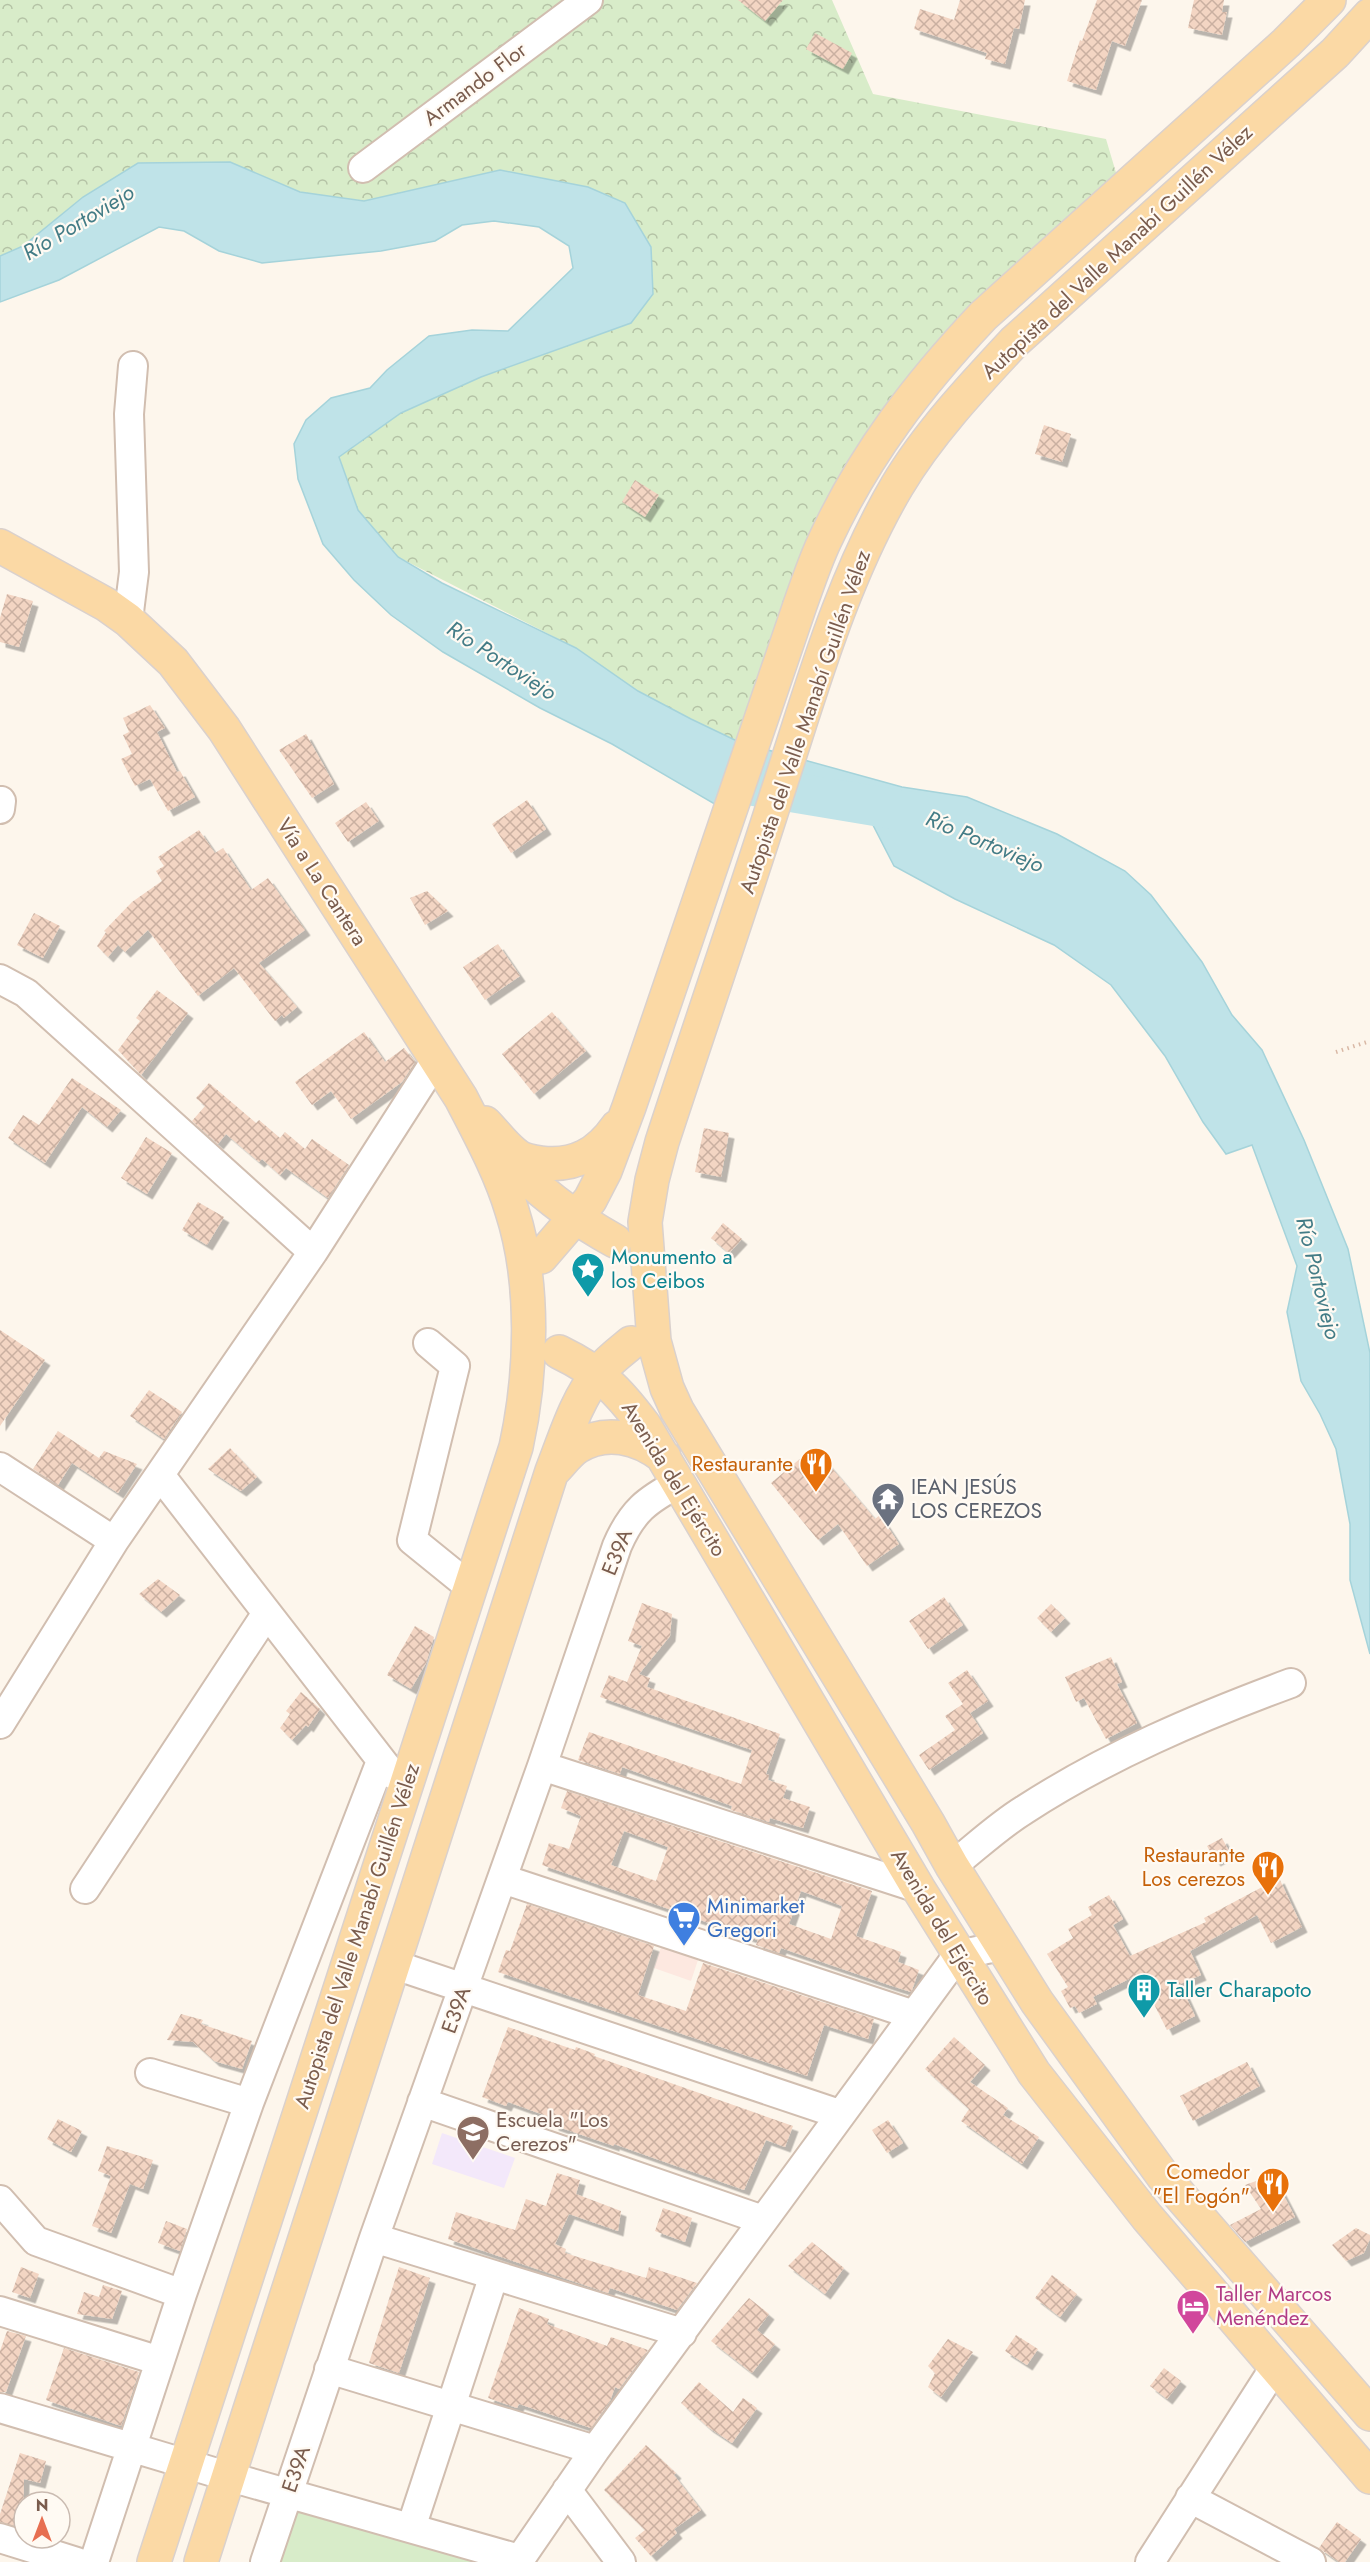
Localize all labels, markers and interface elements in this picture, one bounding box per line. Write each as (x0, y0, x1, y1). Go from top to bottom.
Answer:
street label: Armando Flor (417, 35, 533, 133)
street label: Autopista del Valle Manabí Guillén Vélez (975, 118, 1260, 386)
water label: Río Portoviejo (16, 176, 140, 268)
street label: Autopista del Valle Manabí Guillén Vélez (732, 546, 878, 898)
water label: Río Portoviejo (441, 612, 564, 708)
water label: Río Portoviejo (921, 802, 1049, 880)
street label: Vía a La Cantera (269, 812, 375, 952)
water label: Río Portoviejo (1288, 1213, 1350, 1343)
place label: Monumento a los Ceibos (611, 1242, 733, 1296)
place icon: Monumento a los Ceibos (570, 1251, 606, 1298)
street label: Avenida del Ejército (614, 1396, 734, 1562)
restaurant icon: Restaurante (798, 1446, 834, 1493)
place label: Restaurante (692, 1449, 793, 1479)
place label: IEAN JESÚS LOS CEREZOS (911, 1472, 1042, 1526)
temple icon: IEAN JESÚS LOS CEREZOS (870, 1481, 906, 1528)
street label: E39A (594, 1524, 640, 1580)
street label: Autopista del Valle Manabí Guillén Vélez (287, 1759, 427, 2112)
place label: Restaurante Los cerezos (1142, 1840, 1245, 1894)
street label: Avenida del Ejército (883, 1843, 1001, 2011)
restaurant icon: Restaurante Los cerezos (1250, 1849, 1286, 1896)
place label: Minimarket Gregori (707, 1891, 804, 1945)
supermarket icon: Minimarket Gregori (666, 1900, 702, 1947)
building icon: Taller Charapoto (1126, 1972, 1162, 2019)
place label: Taller Charapoto (1167, 1975, 1312, 2005)
street label: E39A (434, 1982, 478, 2037)
place label: Escuela "Los Cerezos" (496, 2105, 608, 2159)
school or university icon: Escuela "Los Cerezos" (455, 2114, 491, 2161)
place label: Comedor "El Fogón" (1153, 2157, 1251, 2211)
restaurant icon: Comedor "El Fogón" (1255, 2166, 1291, 2213)
place label: Taller Marcos Menéndez (1216, 2279, 1332, 2333)
hotel icon: Taller Marcos Menéndez (1175, 2288, 1211, 2335)
street label: E39A (274, 2442, 318, 2496)
north arrow (12, 2490, 72, 2550)
text: N (36, 2494, 48, 2517)

